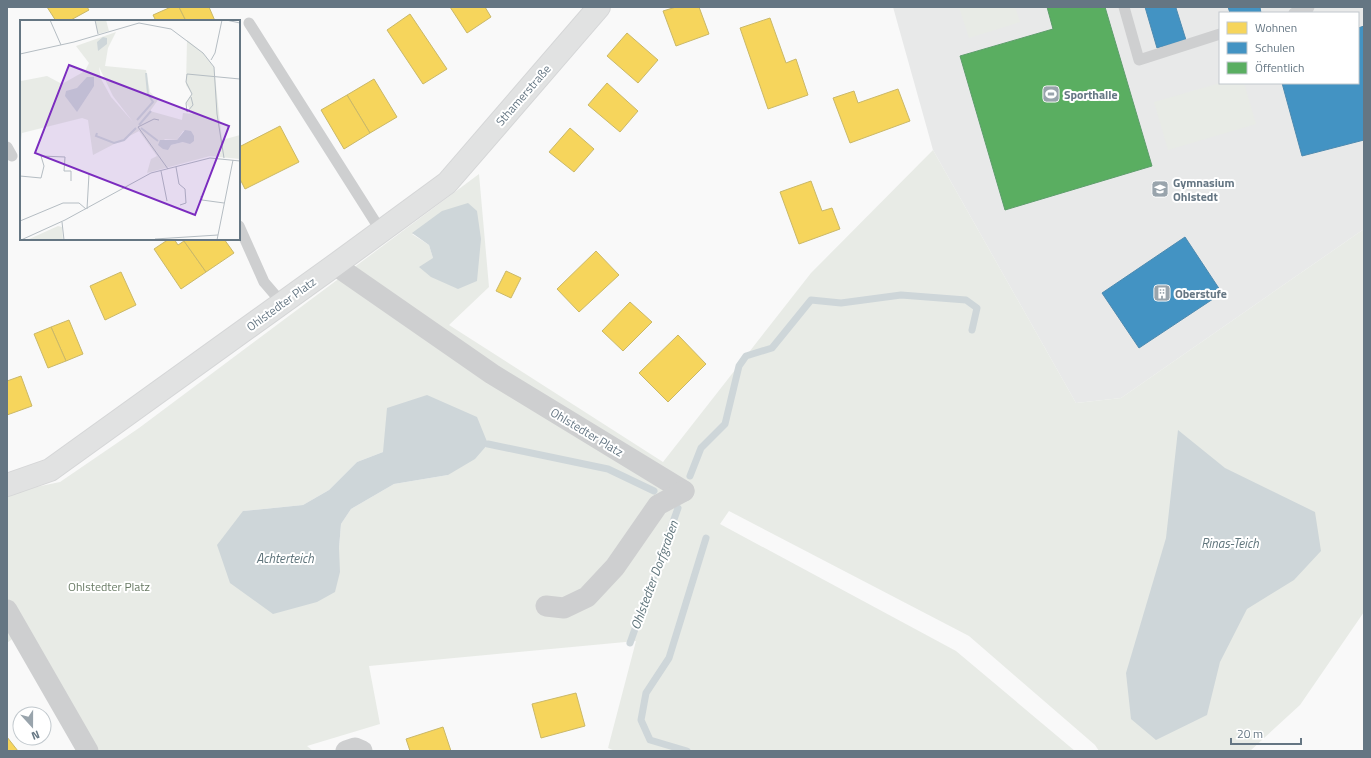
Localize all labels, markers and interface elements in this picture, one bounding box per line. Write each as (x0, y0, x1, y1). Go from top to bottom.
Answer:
legend (1219, 12, 1359, 84)
text: Wohnen (1255, 18, 1297, 37)
inset map (20, 20, 240, 240)
text: Schulen (1255, 38, 1295, 57)
text: Öffentlich (1255, 58, 1305, 77)
street label: Sthamerstraße (491, 60, 555, 130)
sports icon: Sporthalle (1041, 84, 1061, 104)
place label: Sporthalle (1064, 85, 1118, 104)
place label: Gymnasium Ohlstedt (1173, 173, 1235, 206)
school or university icon: Gymnasium Ohlstedt (1150, 179, 1170, 199)
street label: Ohlstedter Platz (242, 272, 320, 336)
building icon: Oberstufe (1152, 283, 1172, 303)
place label: Oberstufe (1175, 284, 1227, 303)
street label: Ohlstedter Platz (547, 403, 627, 461)
water label: Ohlstedter Dorfgraben (625, 517, 683, 632)
water label: Rinas-Teich (1201, 533, 1259, 553)
water label: Achterteich (256, 548, 314, 568)
park label: Ohlstedter Platz (68, 577, 150, 596)
north arrow (12, 706, 52, 746)
scale bar (1231, 720, 1301, 746)
text: 20 m (1237, 724, 1263, 743)
text: N (29, 727, 42, 744)

